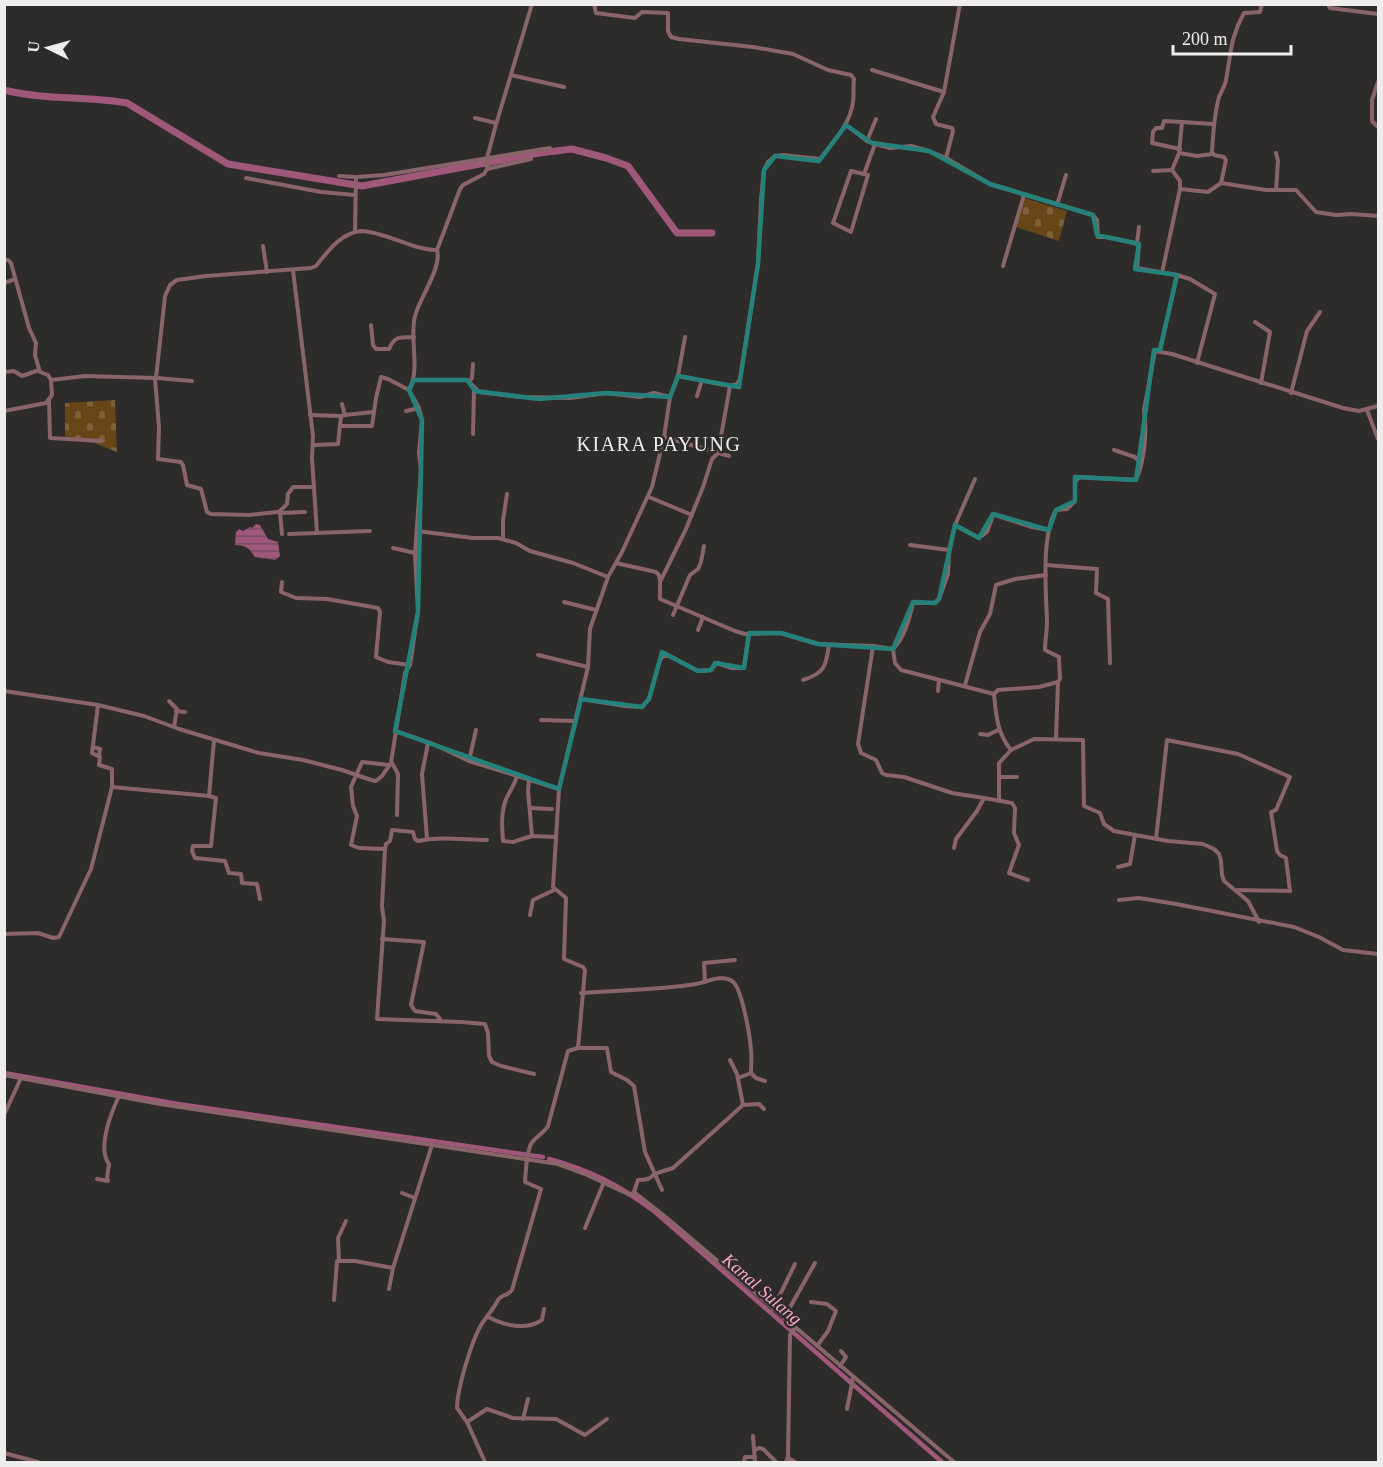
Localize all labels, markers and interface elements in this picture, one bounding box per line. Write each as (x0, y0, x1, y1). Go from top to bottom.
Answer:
north arrow (18, 18, 78, 78)
scale bar (1173, 18, 1292, 56)
text: 200 m (1182, 29, 1228, 49)
text: U (25, 40, 43, 53)
district label: KIARA PAYUNG (577, 433, 741, 455)
water label: Kanal Sulang (718, 1248, 806, 1329)

